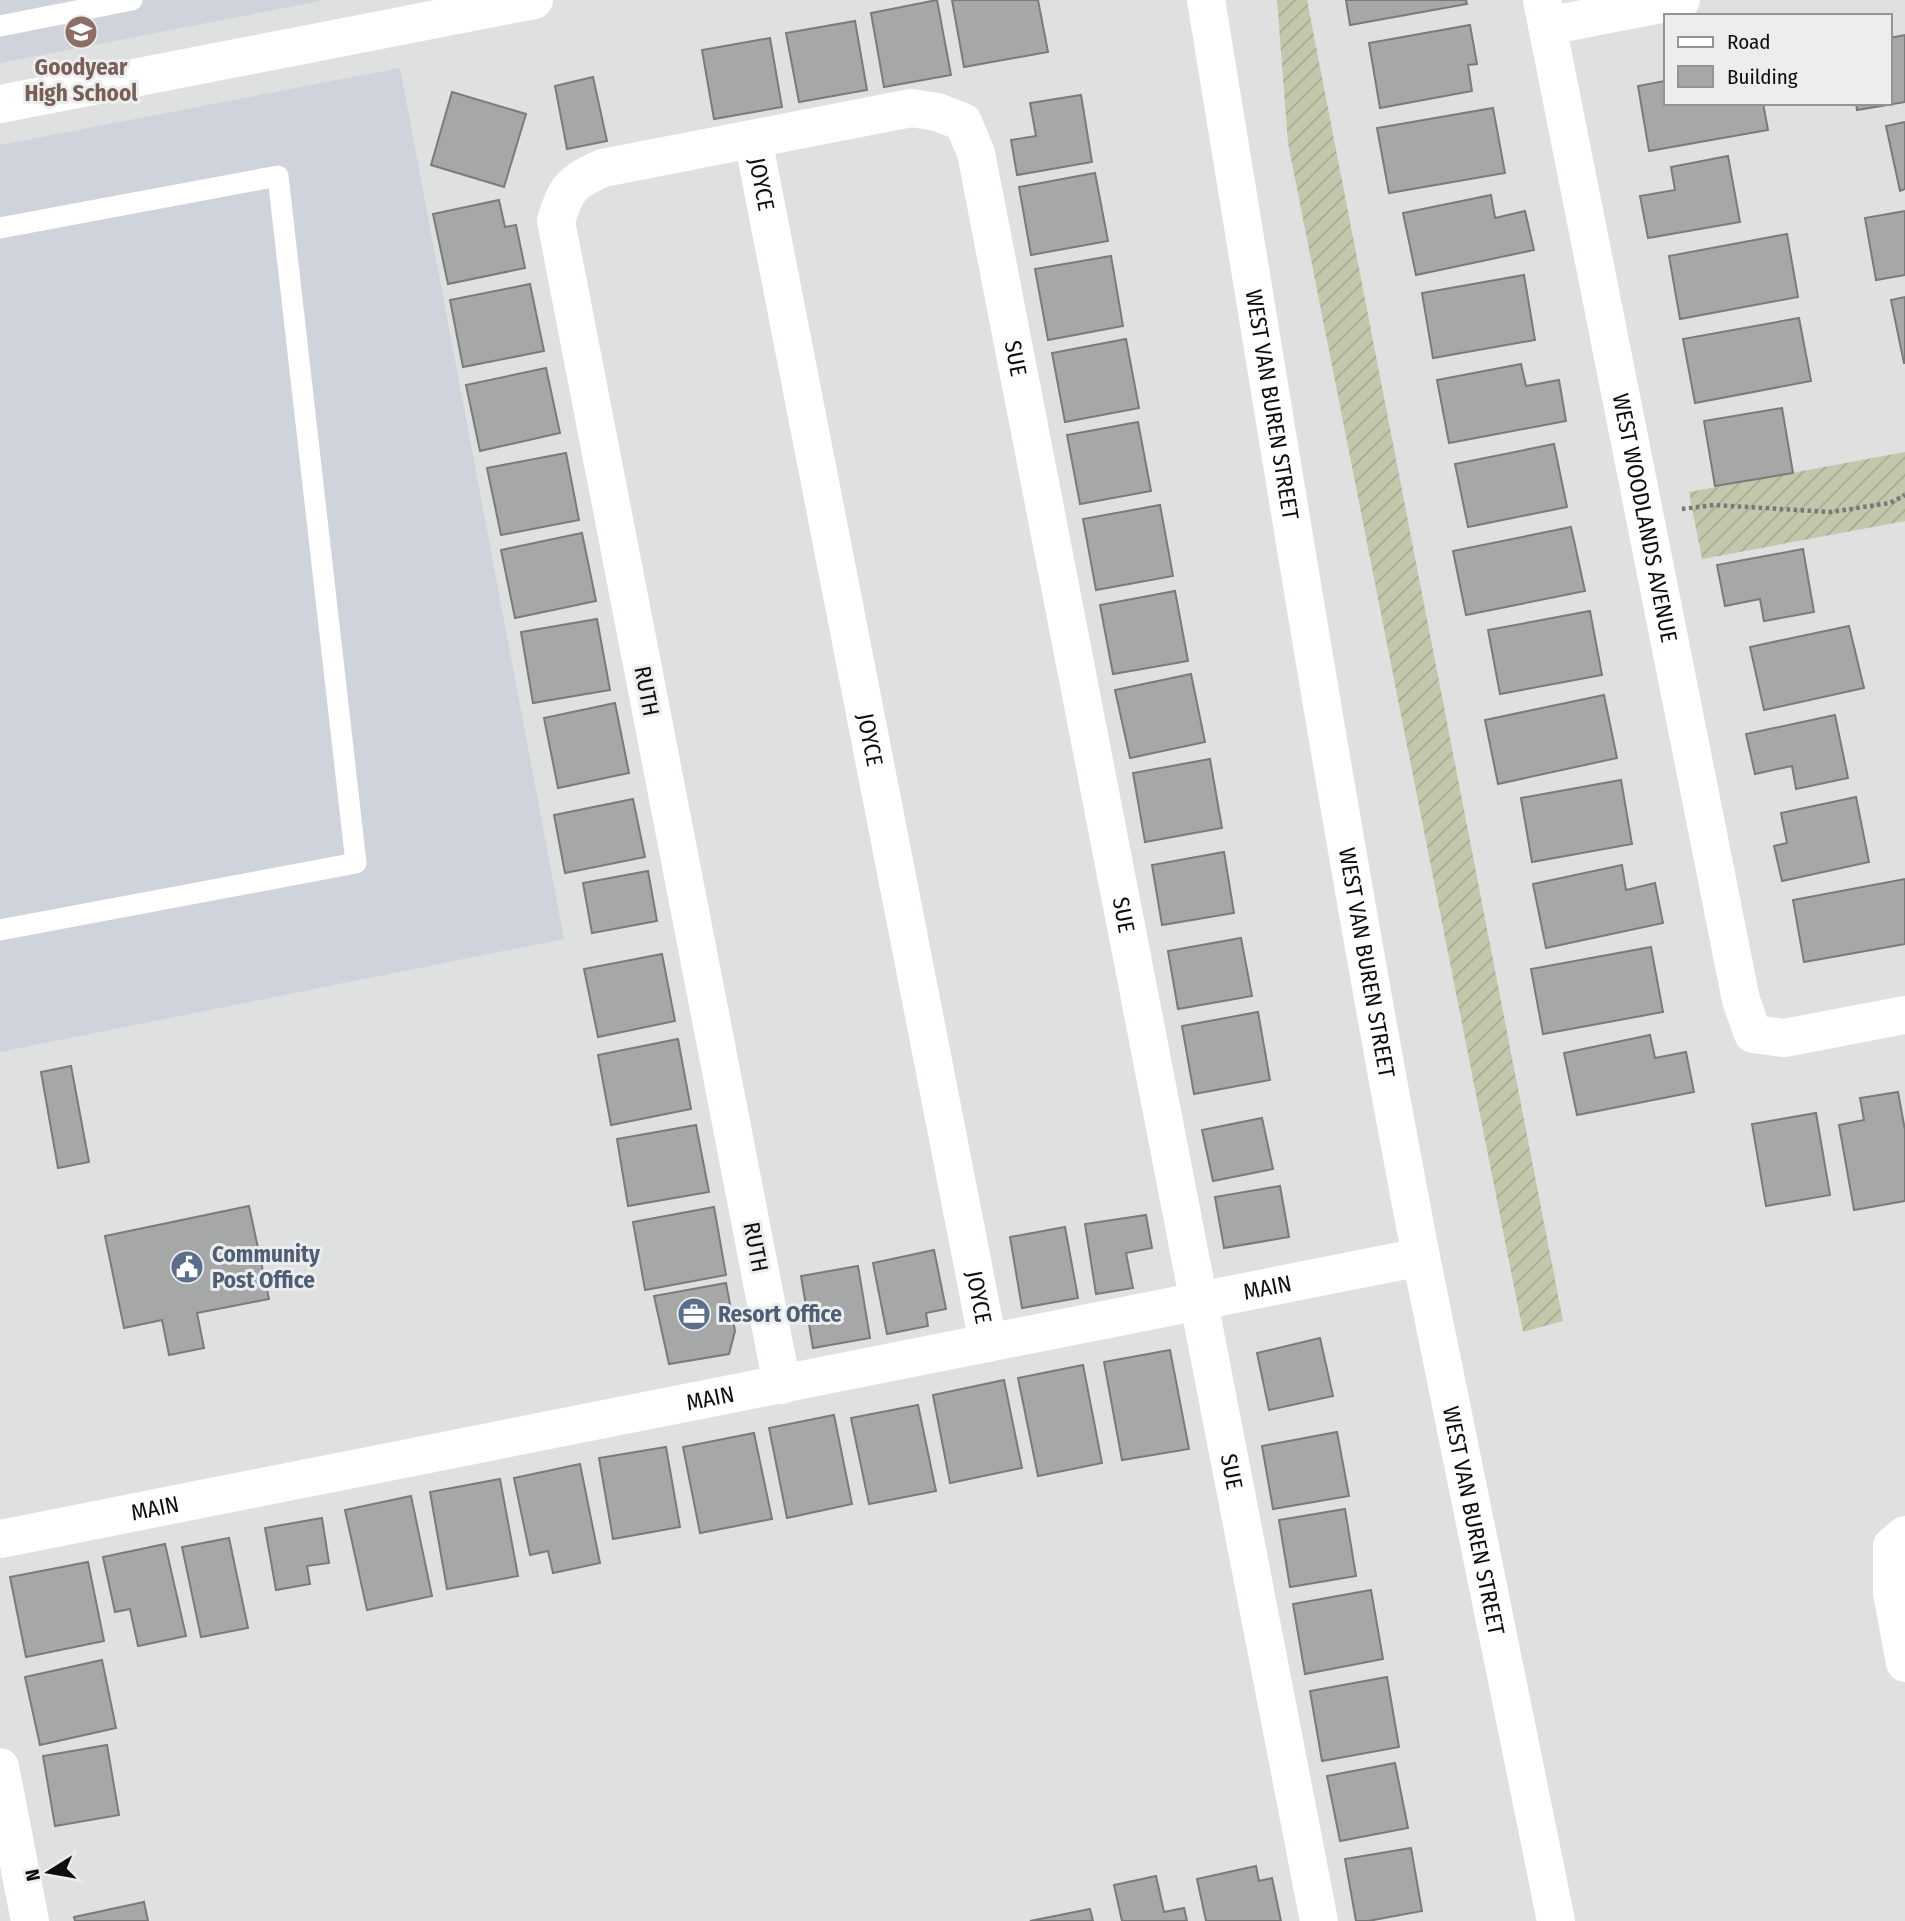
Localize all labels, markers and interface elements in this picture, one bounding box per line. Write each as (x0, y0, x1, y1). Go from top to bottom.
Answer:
school or university icon: Goodyear High School (62, 13, 100, 51)
legend (1664, 14, 1891, 105)
text: Road (1727, 29, 1771, 55)
place label: Goodyear High School (25, 53, 138, 107)
text: Building (1727, 64, 1798, 90)
street label: JOYCE (743, 155, 781, 213)
street label: WEST VAN BUREN STREET (1240, 287, 1305, 522)
street label: SUE (999, 338, 1033, 378)
street label: WEST WOODLANDS AVENUE (1607, 391, 1684, 645)
street label: RUTH (628, 664, 666, 718)
street label: JOYCE (851, 711, 889, 768)
street label: WEST VAN BUREN STREET (1333, 846, 1401, 1080)
street label: SUE (1107, 895, 1141, 935)
street label: RUTH (737, 1220, 775, 1274)
place label: Community Post Office (212, 1240, 321, 1294)
public building icon: Community Post Office (168, 1248, 206, 1286)
street label: JOYCE (960, 1268, 998, 1326)
street label: MAIN (1241, 1269, 1294, 1306)
office icon: Resort Office (675, 1295, 713, 1333)
place label: Resort Office (718, 1300, 842, 1328)
street label: MAIN (684, 1380, 737, 1417)
street label: WEST VAN BUREN STREET (1437, 1404, 1511, 1638)
street label: SUE (1215, 1451, 1249, 1492)
street label: MAIN (128, 1490, 181, 1527)
north arrow (14, 1837, 84, 1907)
text: N (20, 1867, 45, 1883)

